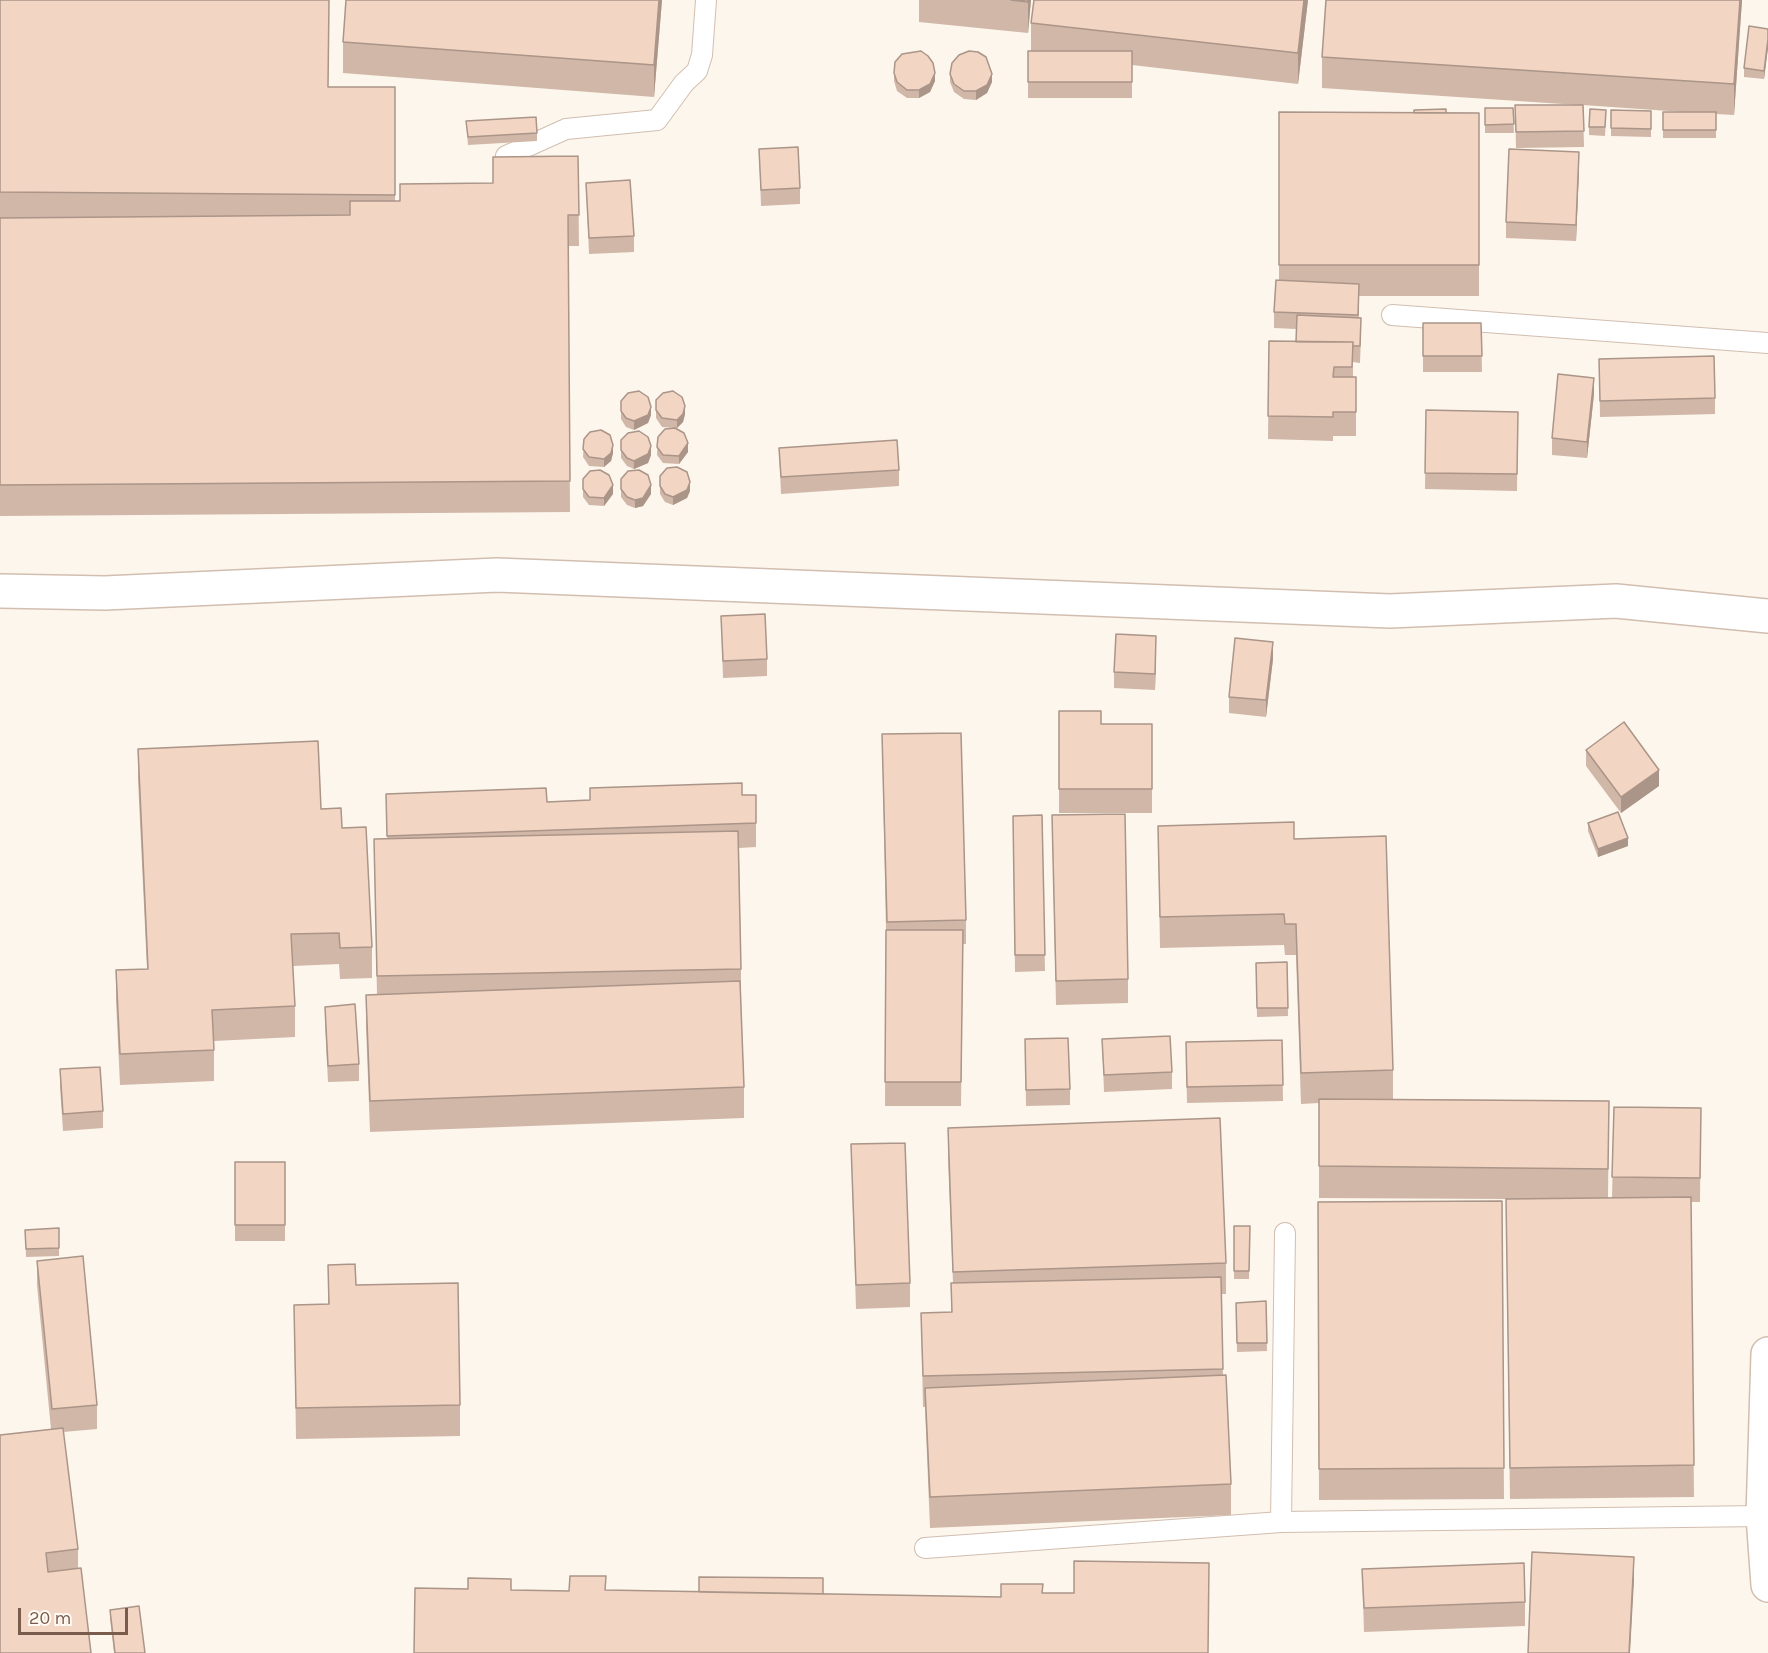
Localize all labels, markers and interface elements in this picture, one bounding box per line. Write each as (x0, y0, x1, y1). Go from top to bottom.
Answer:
scale bar (21, 1596, 130, 1634)
text: 20 m (29, 1607, 71, 1629)

